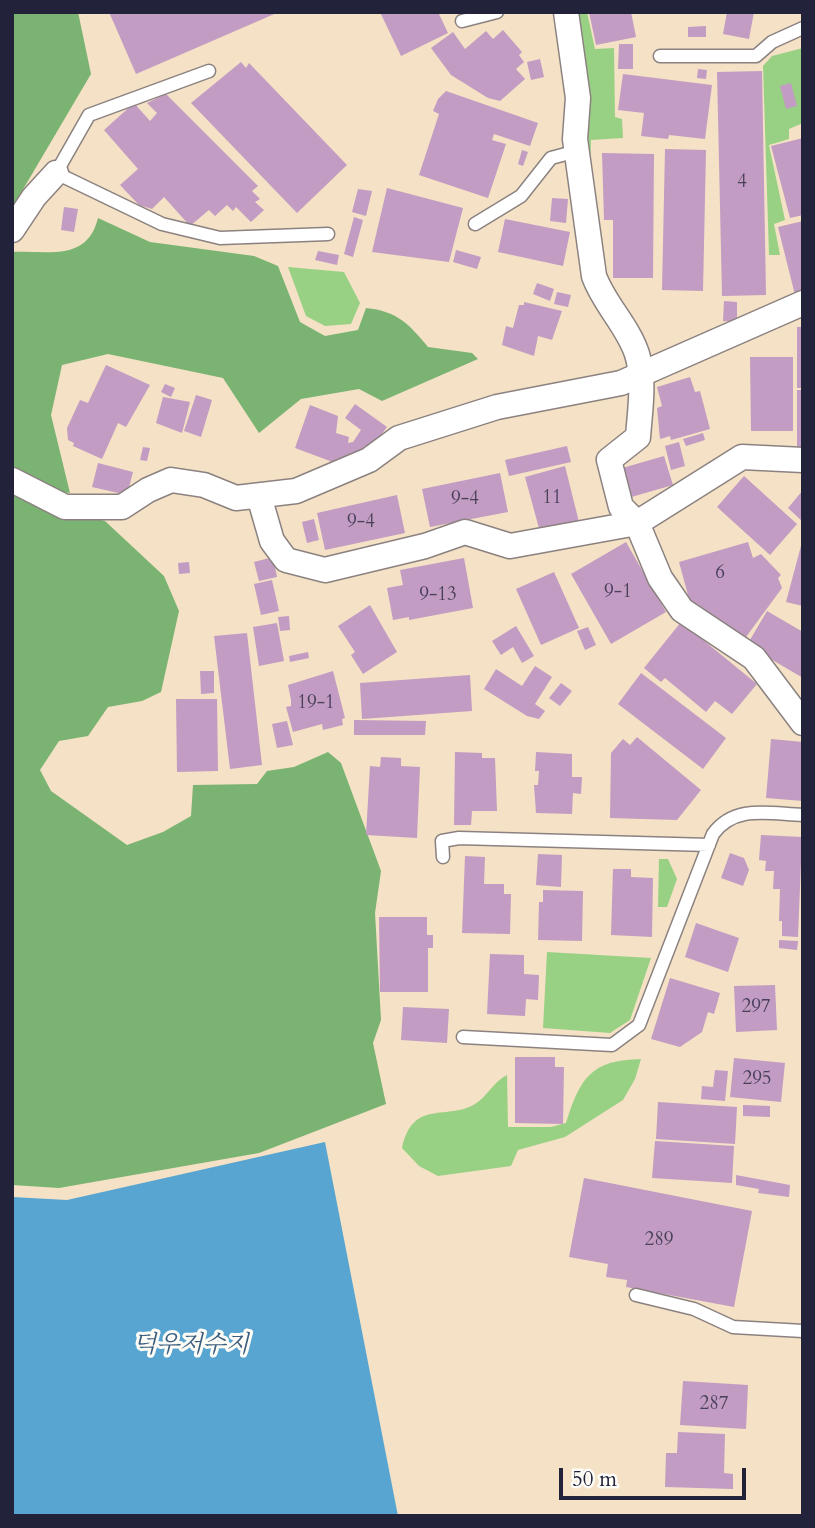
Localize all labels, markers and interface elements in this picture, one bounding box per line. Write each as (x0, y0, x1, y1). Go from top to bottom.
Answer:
house number: 4 (737, 172, 747, 194)
house number: 11 (542, 488, 562, 510)
house number: 9-4 (451, 489, 479, 511)
house number: 9-4 (347, 512, 375, 534)
house number: 6 (715, 563, 725, 585)
house number: 9-1 (604, 582, 632, 604)
house number: 9-13 (419, 585, 457, 607)
house number: 19-1 (297, 693, 335, 715)
house number: 297 (741, 997, 771, 1019)
house number: 295 (742, 1069, 772, 1091)
house number: 289 (644, 1230, 674, 1252)
water label: 덕우저수지 (133, 1332, 249, 1360)
house number: 287 (699, 1394, 729, 1416)
scale bar (563, 1454, 750, 1498)
text: 50 m (572, 1465, 617, 1494)

